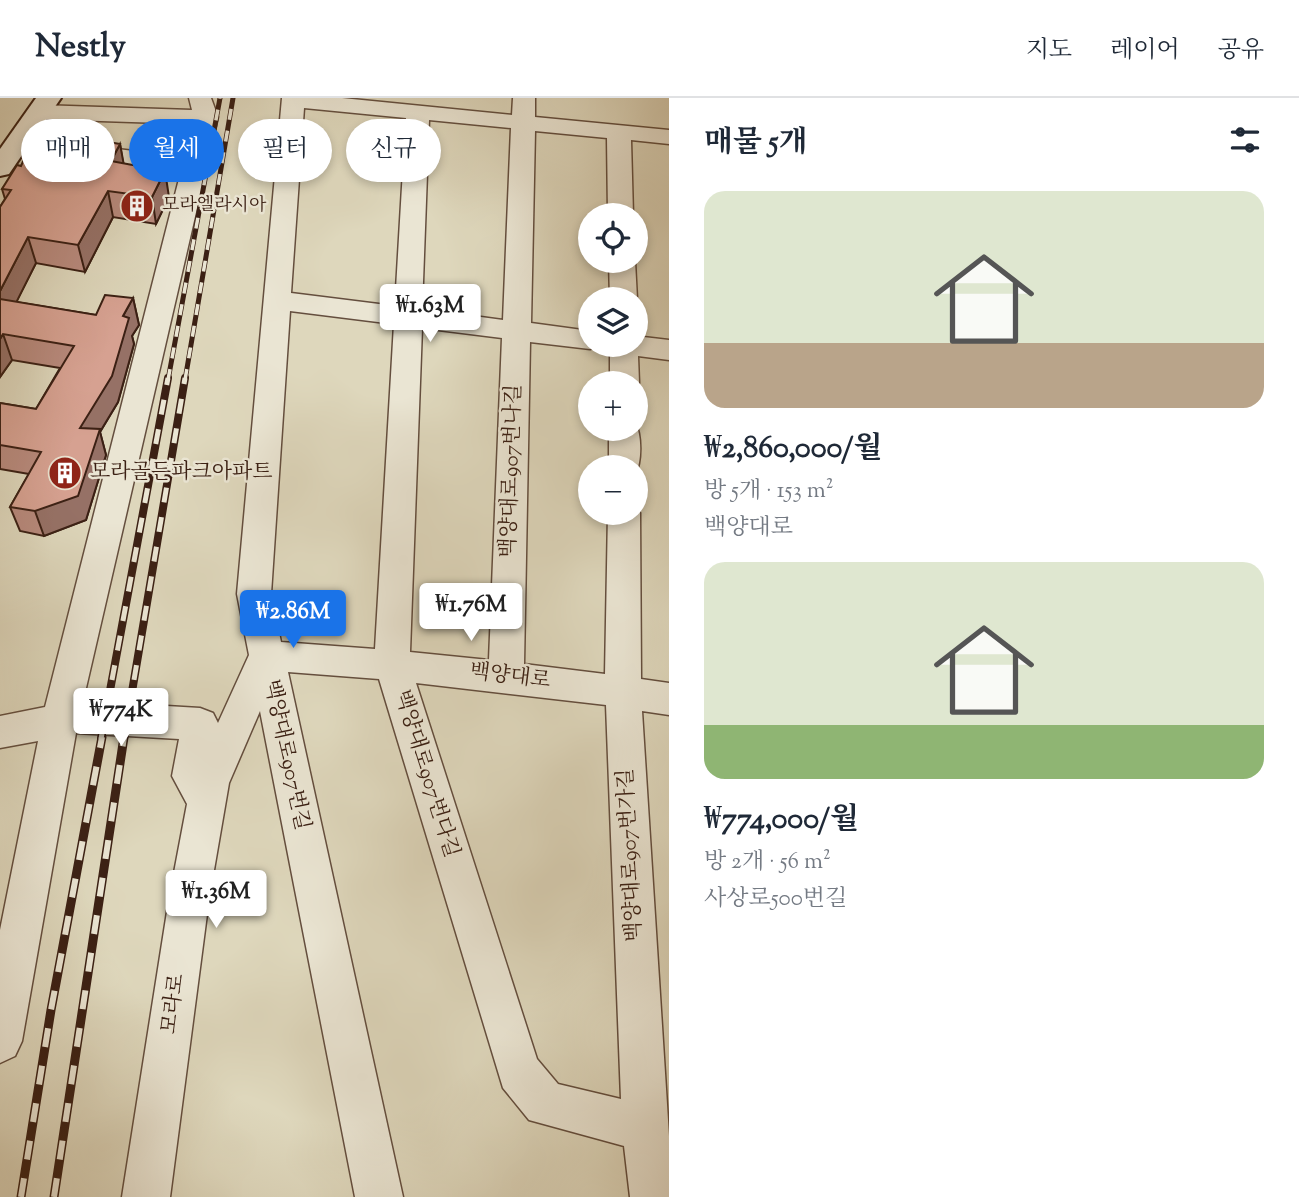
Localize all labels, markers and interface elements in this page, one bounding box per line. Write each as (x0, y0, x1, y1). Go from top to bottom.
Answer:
text: Nestly (35, 24, 126, 72)
text: 지도 (1026, 34, 1072, 68)
text: 레이어 (1110, 34, 1180, 68)
text: 공유 (1218, 34, 1264, 68)
chip: 매매 (21, 119, 115, 182)
chip: 월세 (129, 119, 224, 182)
chip: 필터 (238, 119, 332, 182)
chip: 신규 (346, 119, 441, 182)
icon: filters (1226, 121, 1264, 159)
text: 매물 5개 (704, 122, 808, 165)
building icon: 모라엘라시아 (118, 187, 156, 225)
place label: 모라엘라시아 (162, 193, 267, 219)
map controls (578, 203, 648, 525)
button: locate (578, 203, 648, 273)
icon: home (921, 236, 1047, 362)
pin: ₩1.63M (373, 285, 487, 344)
button: layers (578, 287, 648, 357)
text: ₩1.63M (396, 290, 464, 323)
button: + (578, 371, 648, 441)
street label: 백양대로907번나길 (494, 384, 530, 558)
text: ₩2,860,000/월 (704, 428, 882, 471)
building icon: 모라골든파크아파트 (46, 454, 84, 492)
button: − (578, 455, 648, 525)
place label: 모라골든파크아파트 (90, 458, 273, 488)
text: 방 5개 · 153 m² (704, 475, 833, 508)
text: 백양대로 (704, 512, 793, 545)
pin: ₩1.76M (414, 584, 528, 643)
text: ₩1.76M (435, 589, 507, 622)
pin: ₩2.86M (236, 590, 350, 650)
text: ₩2.86M (256, 596, 330, 629)
icon: home (921, 607, 1047, 733)
street label: 백양대로 (468, 657, 552, 697)
street label: 백양대로907번길 (255, 677, 317, 833)
street label: 백양대로907번다길 (386, 686, 466, 862)
pin: ₩774K (72, 688, 170, 748)
text: ₩774K (89, 694, 153, 727)
street label: 백양대로907번가길 (611, 767, 651, 943)
text: ₩774,000/월 (704, 799, 859, 842)
text: 방 2개 · 56 m² (704, 846, 831, 879)
pin: ₩1.36M (159, 870, 273, 930)
text: ₩1.36M (182, 876, 250, 909)
text: 사상로500번길 (704, 883, 847, 916)
street label: 모라로 (155, 972, 193, 1036)

